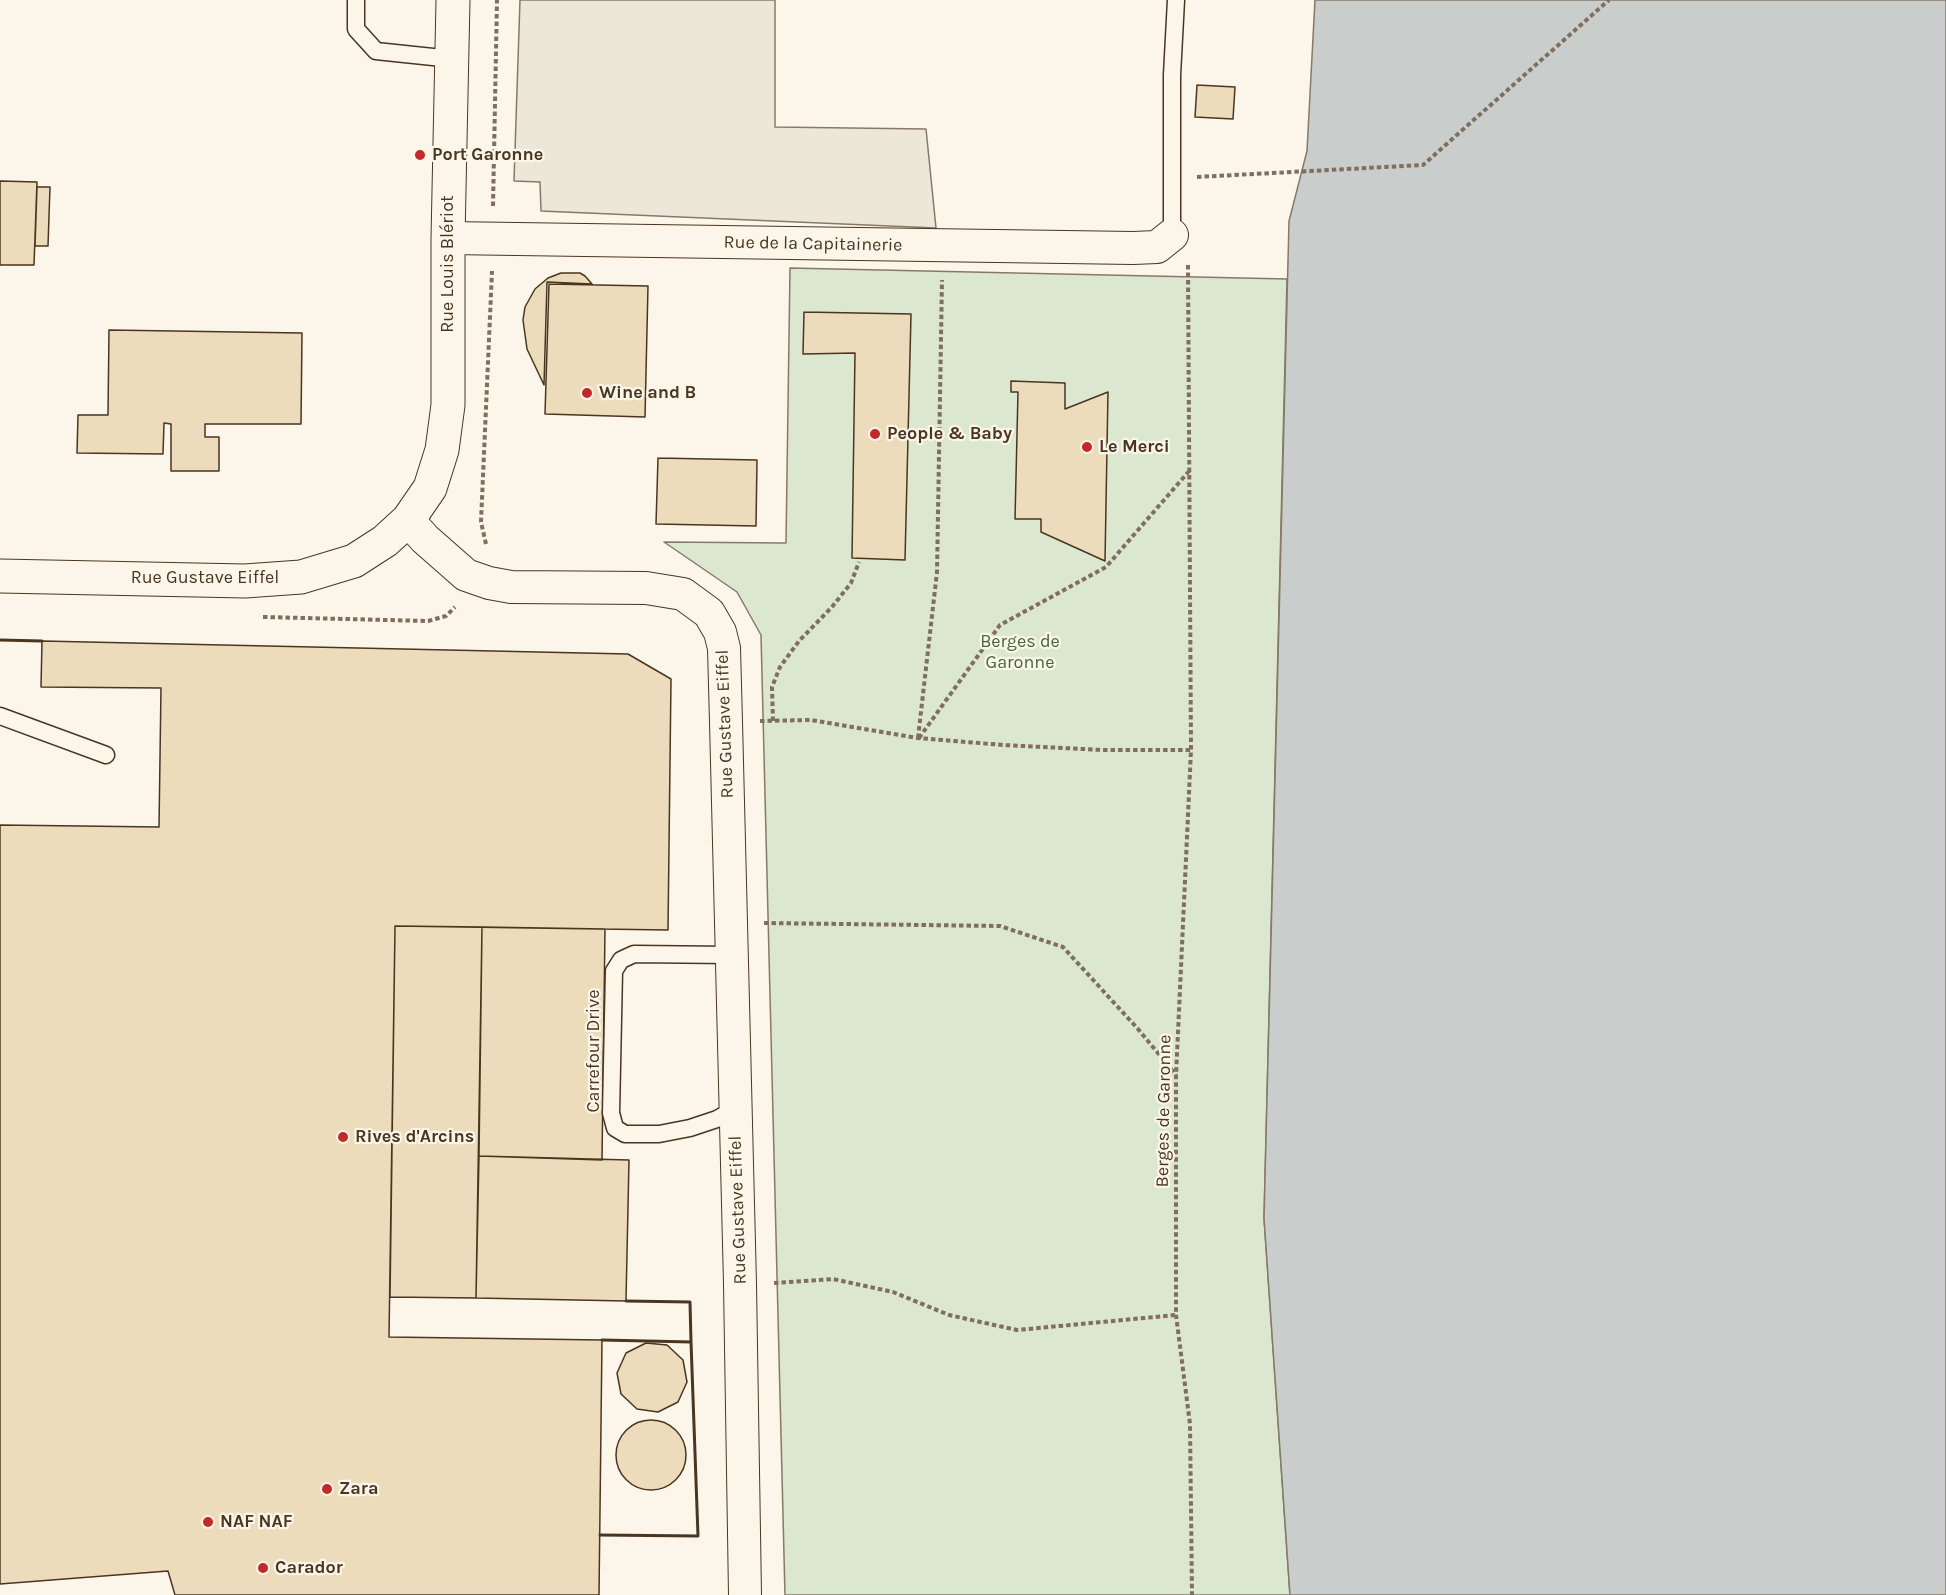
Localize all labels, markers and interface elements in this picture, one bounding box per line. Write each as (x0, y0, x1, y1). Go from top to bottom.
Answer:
place label: Port Garonne (432, 144, 543, 166)
marker: Port Garonne (413, 148, 427, 162)
street label: Rue Louis Blériot (437, 195, 459, 333)
street label: Rue de la Capitainerie (723, 232, 903, 256)
place label: Wine and B (599, 382, 696, 404)
marker: Wine and B (580, 386, 594, 400)
place label: People & Baby (887, 423, 1012, 445)
marker: People & Baby (868, 427, 882, 441)
place label: Le Merci (1099, 436, 1170, 458)
marker: Le Merci (1080, 440, 1094, 454)
street label: Rue Gustave Eiffel (131, 567, 279, 589)
park label: Berges de Garonne (980, 631, 1060, 674)
street label: Rue Gustave Eiffel (712, 649, 738, 799)
street label: Carrefour Drive (583, 990, 605, 1112)
street label: Berges de Garonne (1152, 1034, 1176, 1188)
place label: Rives d'Arcins (355, 1126, 474, 1148)
marker: Rives d'Arcins (336, 1130, 350, 1144)
street label: Rue Gustave Eiffel (725, 1135, 751, 1285)
place label: Zara (339, 1478, 378, 1500)
marker: Zara (320, 1482, 334, 1496)
place label: NAF NAF (220, 1511, 293, 1533)
marker: NAF NAF (201, 1515, 215, 1529)
place label: Carador (275, 1557, 343, 1579)
marker: Carador (256, 1561, 270, 1575)

